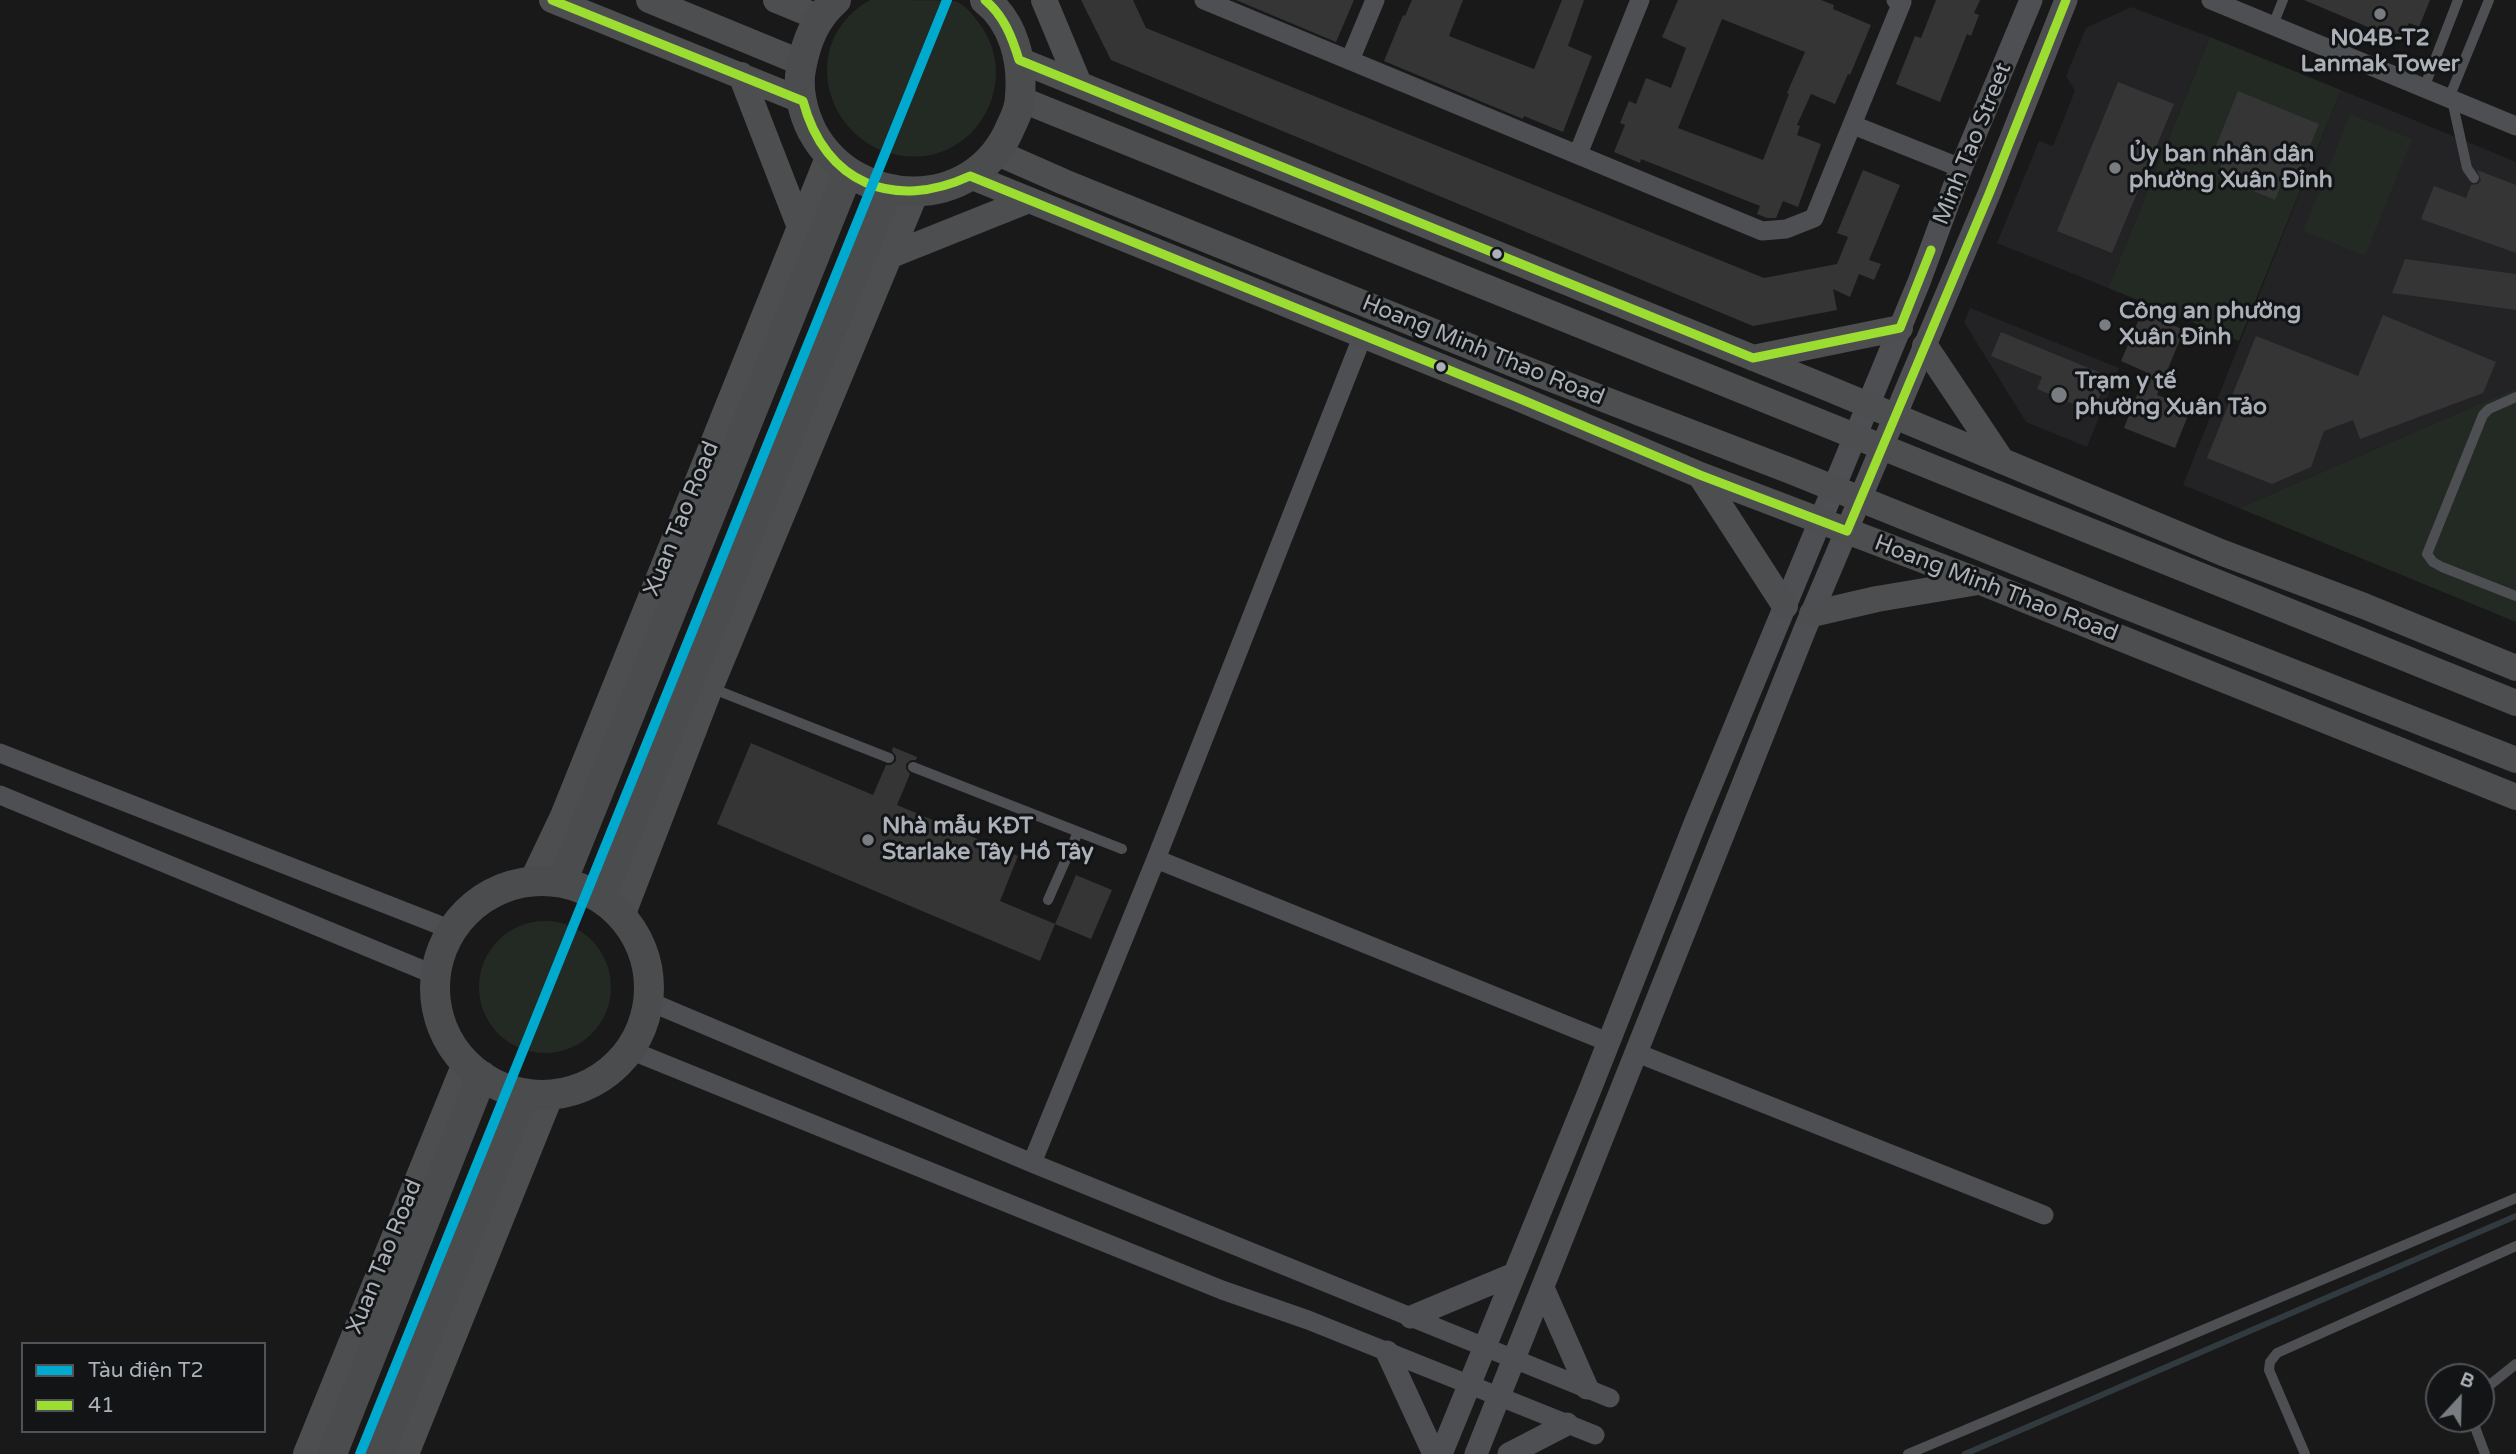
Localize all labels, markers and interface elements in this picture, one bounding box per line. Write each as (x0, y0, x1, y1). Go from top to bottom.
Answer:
marker: N04B-T2 Lanmak Tower (2372, 6, 2388, 22)
place label: N04B-T2 Lanmak Tower (2301, 25, 2459, 79)
street label: Minh Tao Street (1928, 59, 2018, 229)
place label: Ủy ban nhân dân phường Xuân Đỉnh (2129, 141, 2333, 195)
marker: Ủy ban nhân dân phường Xuân Đỉnh (2107, 160, 2123, 176)
unlabelled marker (1490, 247, 1504, 261)
street label: Hoang Minh Thao Road (1358, 290, 1608, 412)
place label: Công an phường Xuân Đỉnh (2119, 298, 2301, 352)
marker: Công an phường Xuân Đỉnh (2097, 317, 2113, 333)
unlabelled marker (1434, 360, 1448, 374)
place label: Trạm y tế phường Xuân Tảo (2075, 368, 2267, 422)
marker: Trạm y tế phường Xuân Tảo (2049, 385, 2069, 405)
street label: Xuan Tao Road (638, 438, 726, 600)
street label: Hoang Minh Thao Road (1870, 530, 2122, 648)
place label: Nhà mẫu KĐT Starlake Tây Hồ Tây (882, 813, 1094, 867)
marker: Nhà mẫu KĐT Starlake Tây Hồ Tây (860, 832, 876, 848)
street label: Xuan Tao Road (341, 1176, 429, 1338)
legend (21, 1342, 266, 1433)
text: Tàu điện T2 (88, 1358, 204, 1383)
north arrow (2425, 1363, 2495, 1433)
text: B (2457, 1368, 2477, 1393)
text: 41 (88, 1393, 114, 1418)

